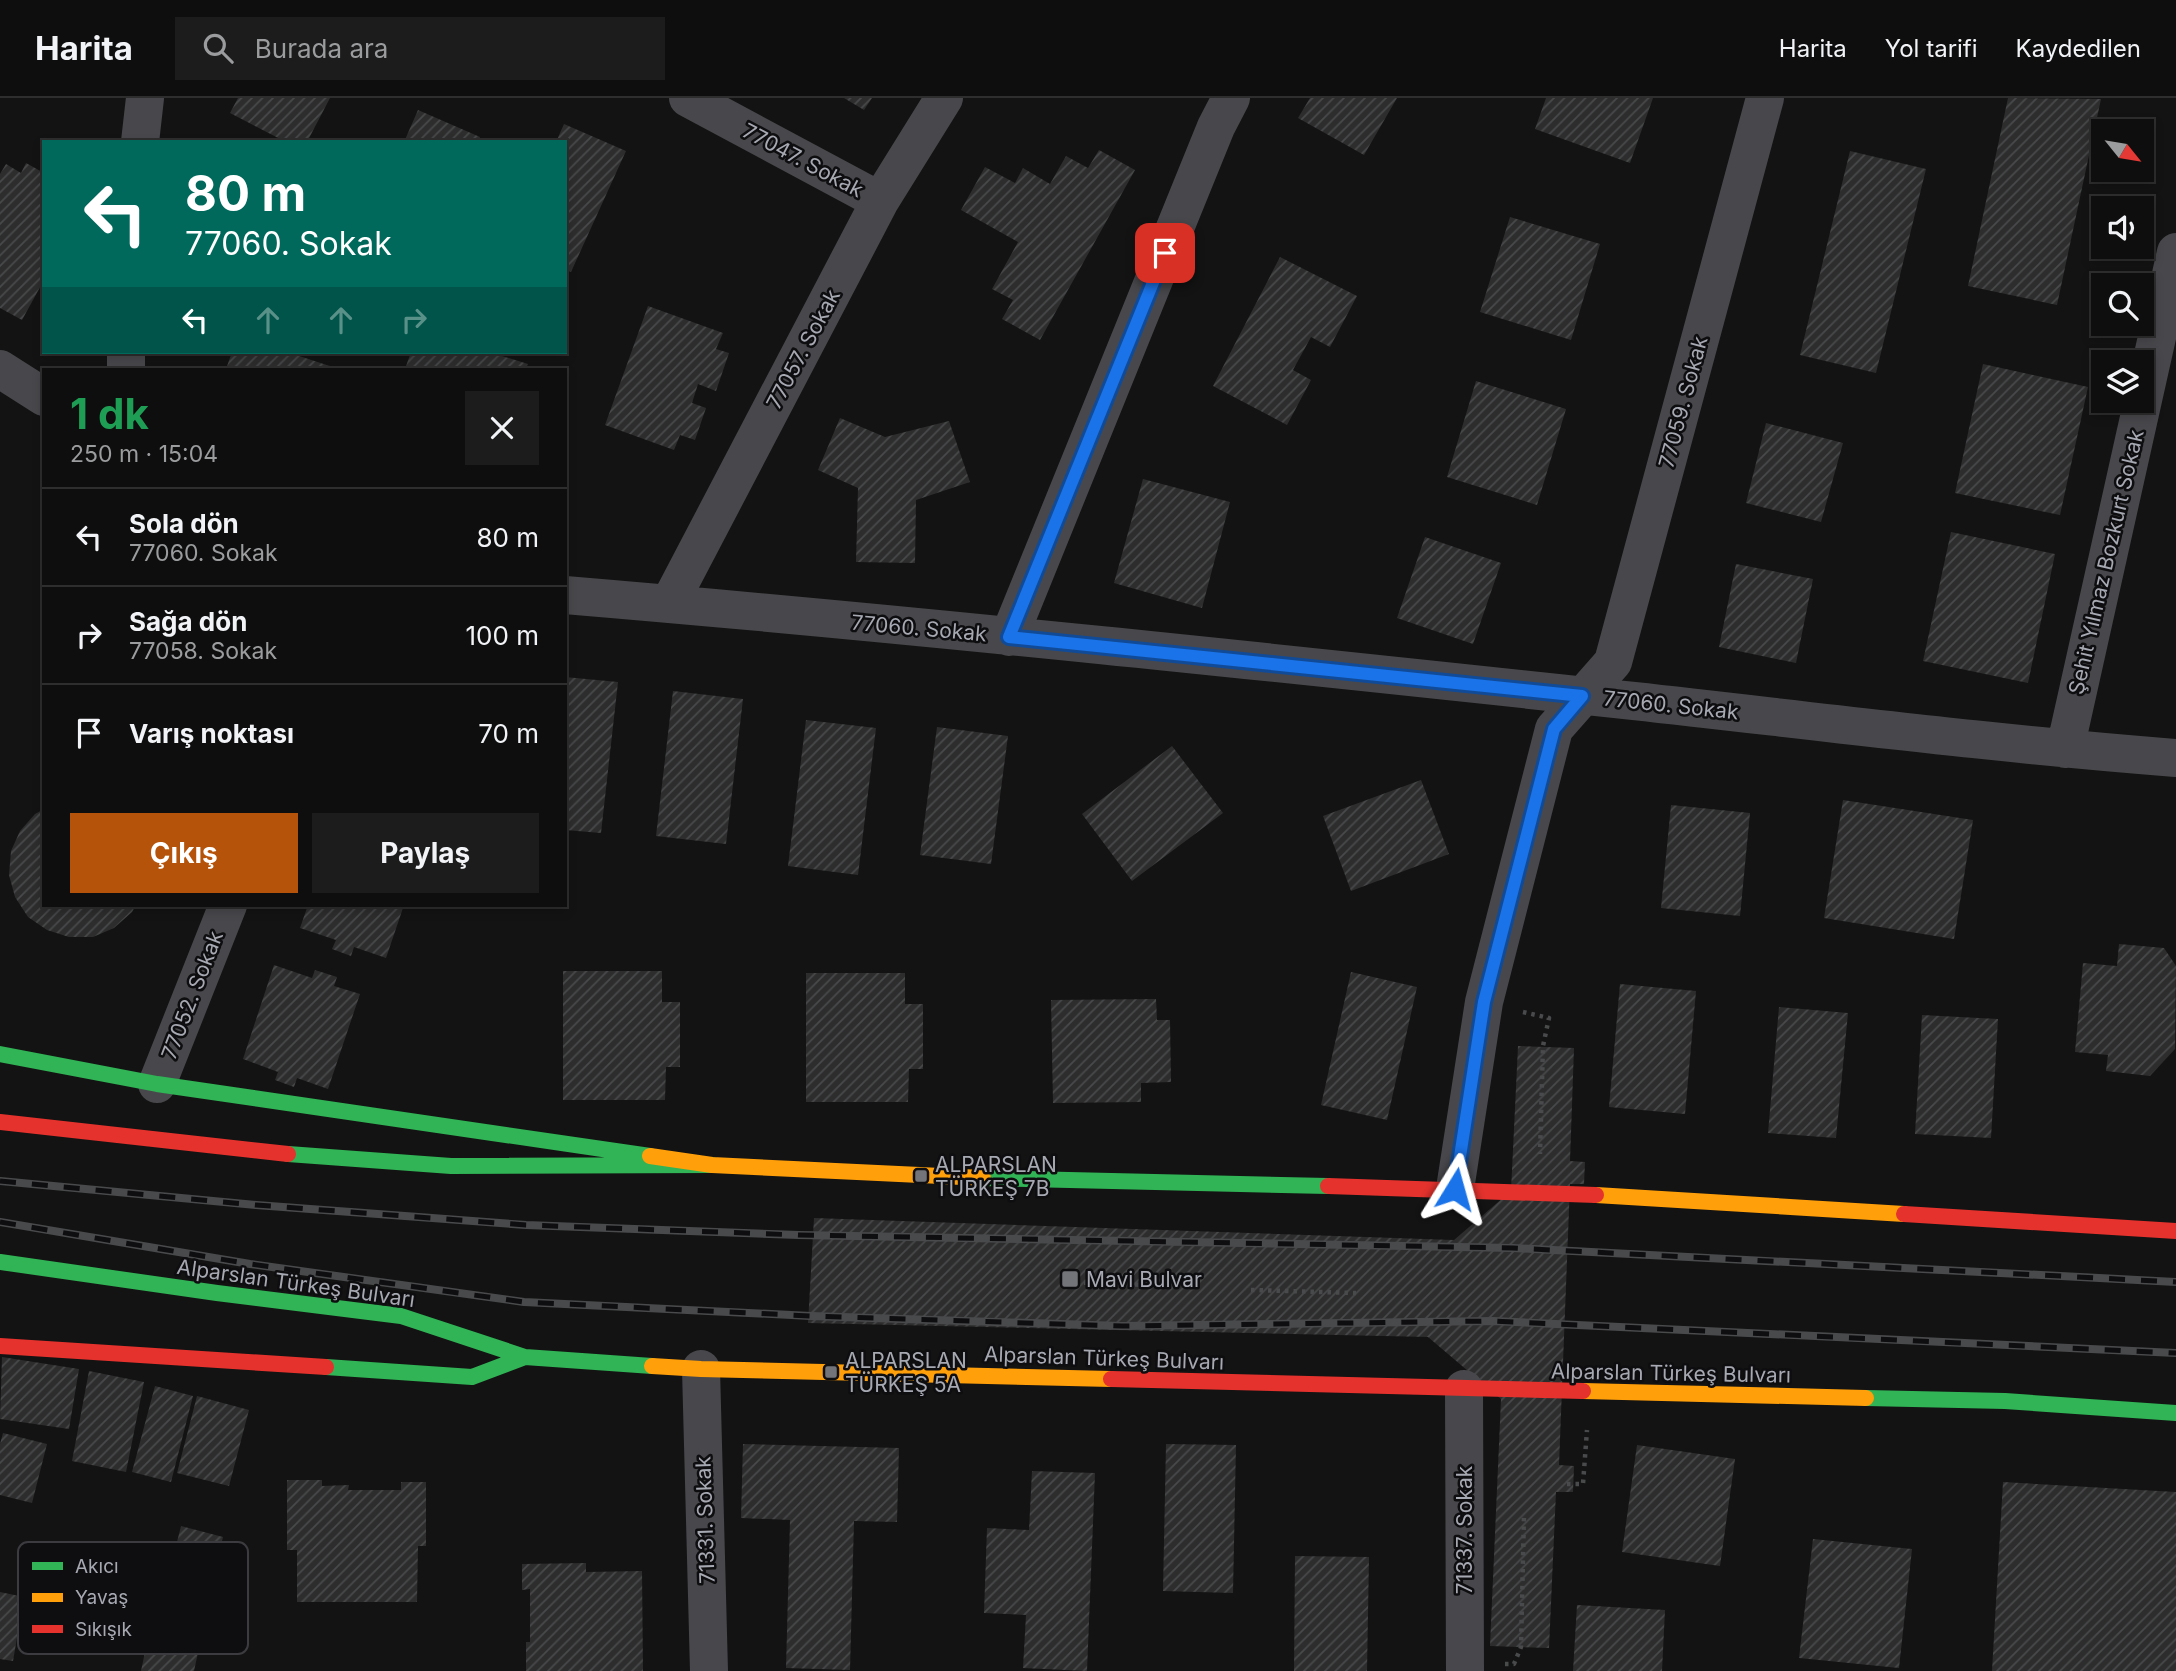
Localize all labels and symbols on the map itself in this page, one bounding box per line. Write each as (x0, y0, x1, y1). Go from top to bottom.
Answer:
street label: 77047. Sokak (739, 118, 868, 202)
north arrow (2091, 119, 2154, 182)
pin (1135, 223, 1195, 283)
street label: 77057. Sokak (761, 284, 845, 413)
street label: 77059. Sokak (1653, 333, 1713, 471)
street label: Şehit Yılmaz Bozkurt Sokak (2063, 427, 2149, 697)
street label: 77060. Sokak (850, 610, 988, 646)
street label: 77060. Sokak (1602, 685, 1740, 725)
street label: 77052. Sokak (156, 927, 228, 1063)
place label: ALPARSLAN TÜRKEŞ 7B (935, 1152, 1057, 1201)
position arrow (1418, 1152, 1492, 1226)
marker: ALPARSLAN TÜRKEŞ 7B (913, 1168, 929, 1184)
street label: Alparslan Türkeş Bulvarı (175, 1254, 417, 1312)
place label: Mavi Bulvar (1086, 1267, 1202, 1292)
marker: Mavi Bulvar (1060, 1269, 1080, 1289)
street label: Alparslan Türkeş Bulvarı (984, 1341, 1224, 1375)
place label: ALPARSLAN TÜRKEŞ 5A (845, 1348, 967, 1397)
street label: Alparslan Türkeş Bulvarı (1551, 1358, 1791, 1388)
marker: ALPARSLAN TÜRKEŞ 5A (823, 1364, 839, 1380)
street label: 71331. Sokak (690, 1455, 720, 1584)
street label: 71337. Sokak (1452, 1465, 1477, 1594)
legend (18, 1542, 248, 1654)
text: Akıcı (75, 1555, 119, 1578)
text: Yavaş (75, 1586, 128, 1609)
text: Sıkışık (75, 1618, 132, 1641)

